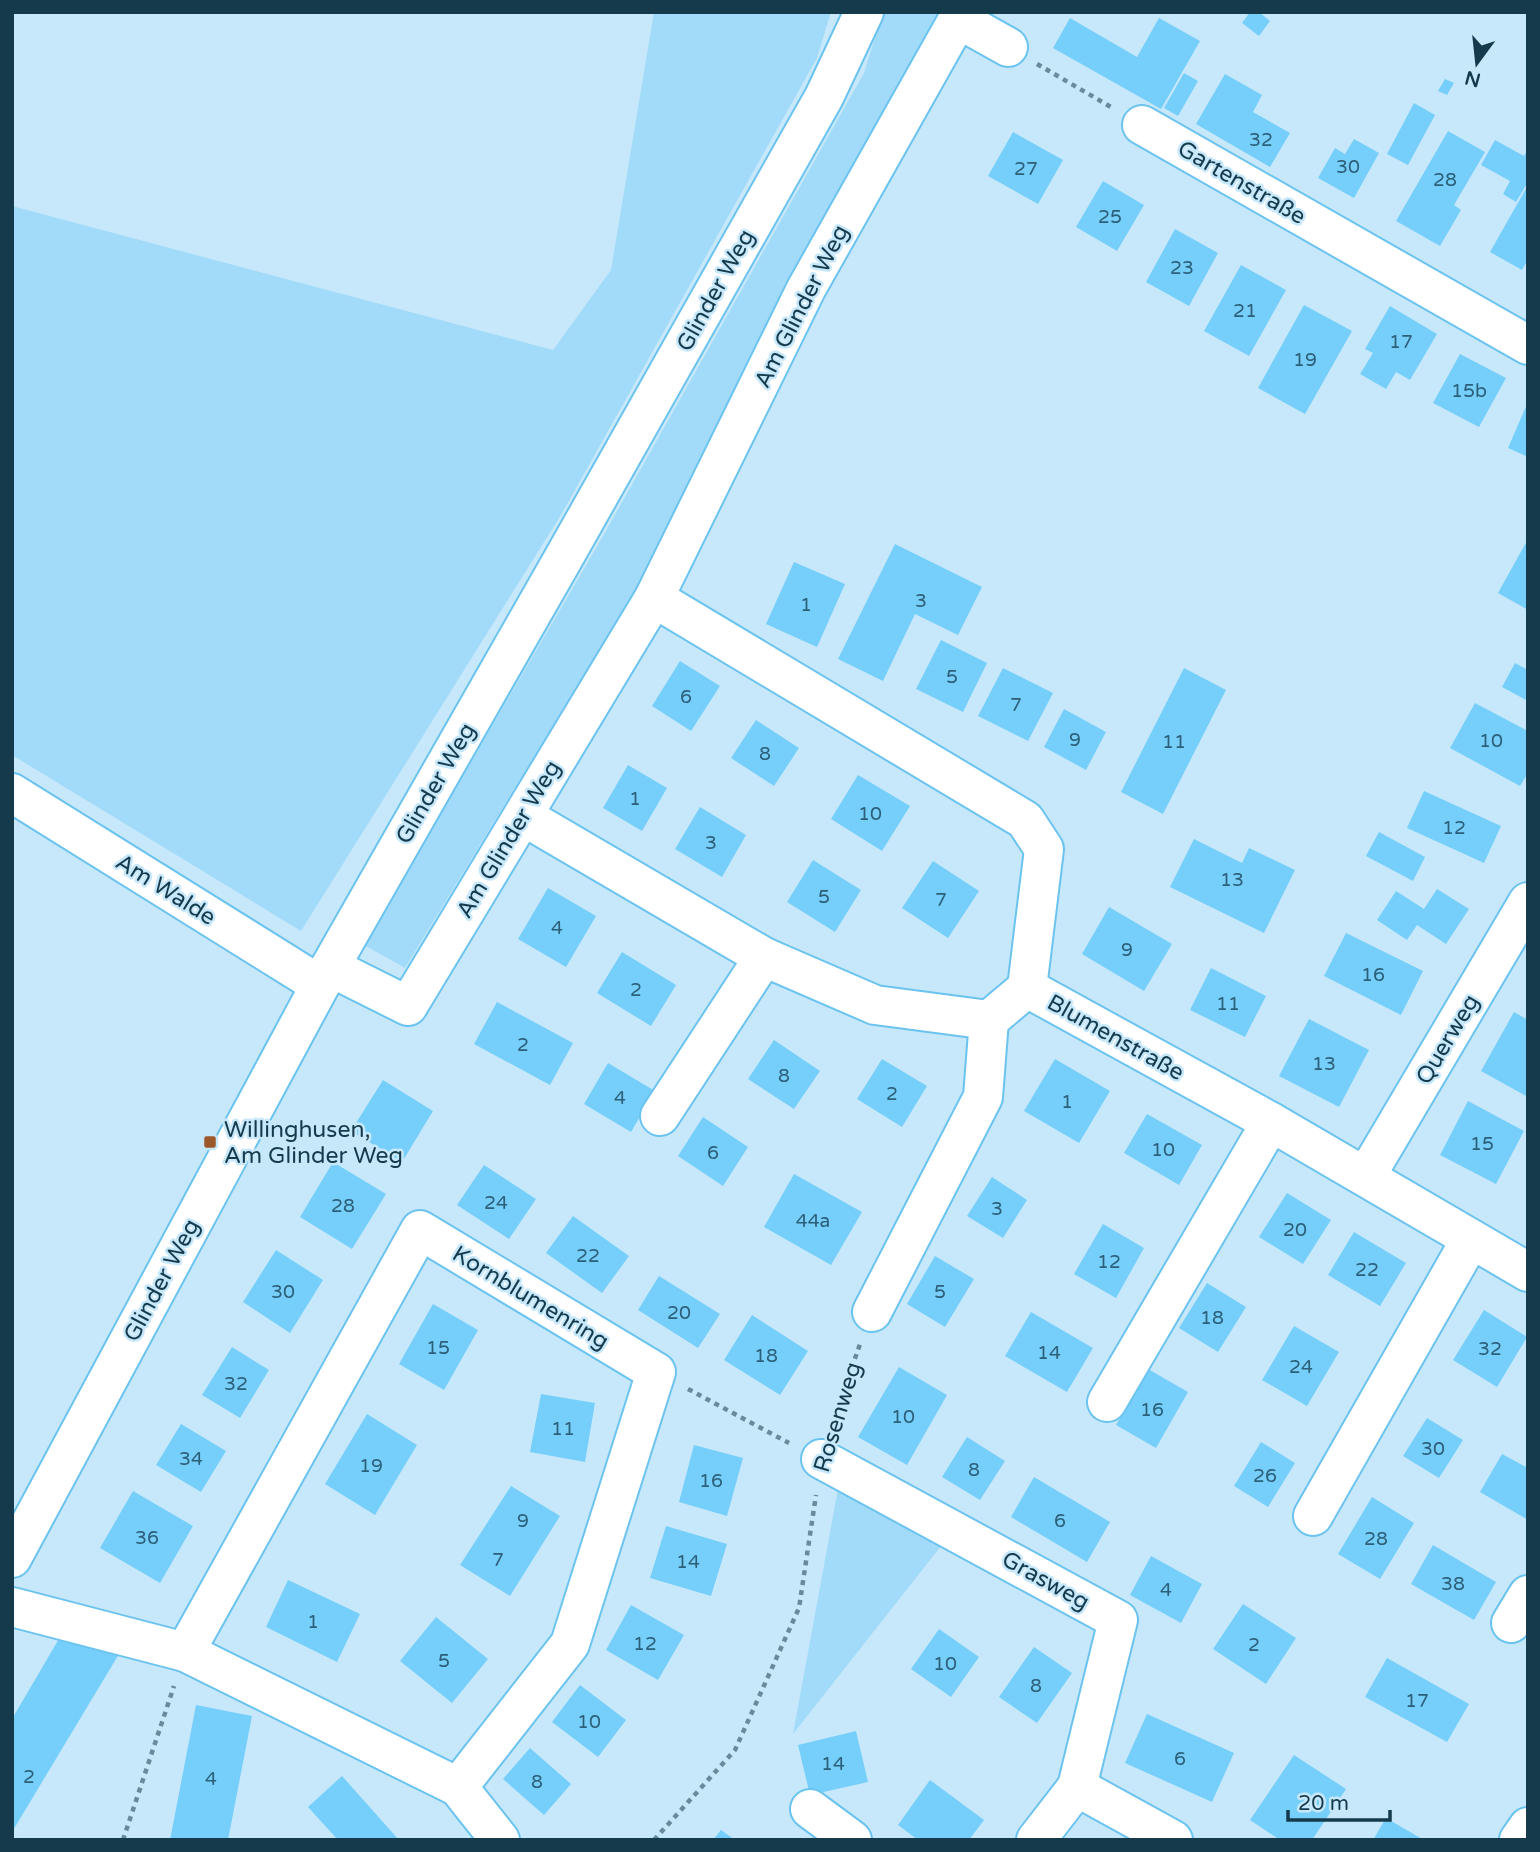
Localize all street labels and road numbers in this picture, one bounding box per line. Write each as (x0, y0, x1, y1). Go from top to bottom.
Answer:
street label: Gartenstraße (1172, 135, 1311, 231)
street label: Am Glinder Weg (749, 220, 855, 393)
street label: Glinder Weg (671, 225, 761, 356)
street label: Glinder Weg (390, 718, 482, 849)
street label: Am Glinder Weg (451, 756, 567, 923)
street label: Am Walde (110, 848, 221, 932)
street label: Blumenstraße (1042, 989, 1189, 1087)
street label: Querweg (1410, 989, 1486, 1090)
street label: Glinder Weg (118, 1214, 206, 1347)
street label: Kornblumenring (447, 1240, 614, 1356)
street label: Rosenweg (808, 1359, 868, 1476)
street label: Grasweg (997, 1545, 1094, 1616)

